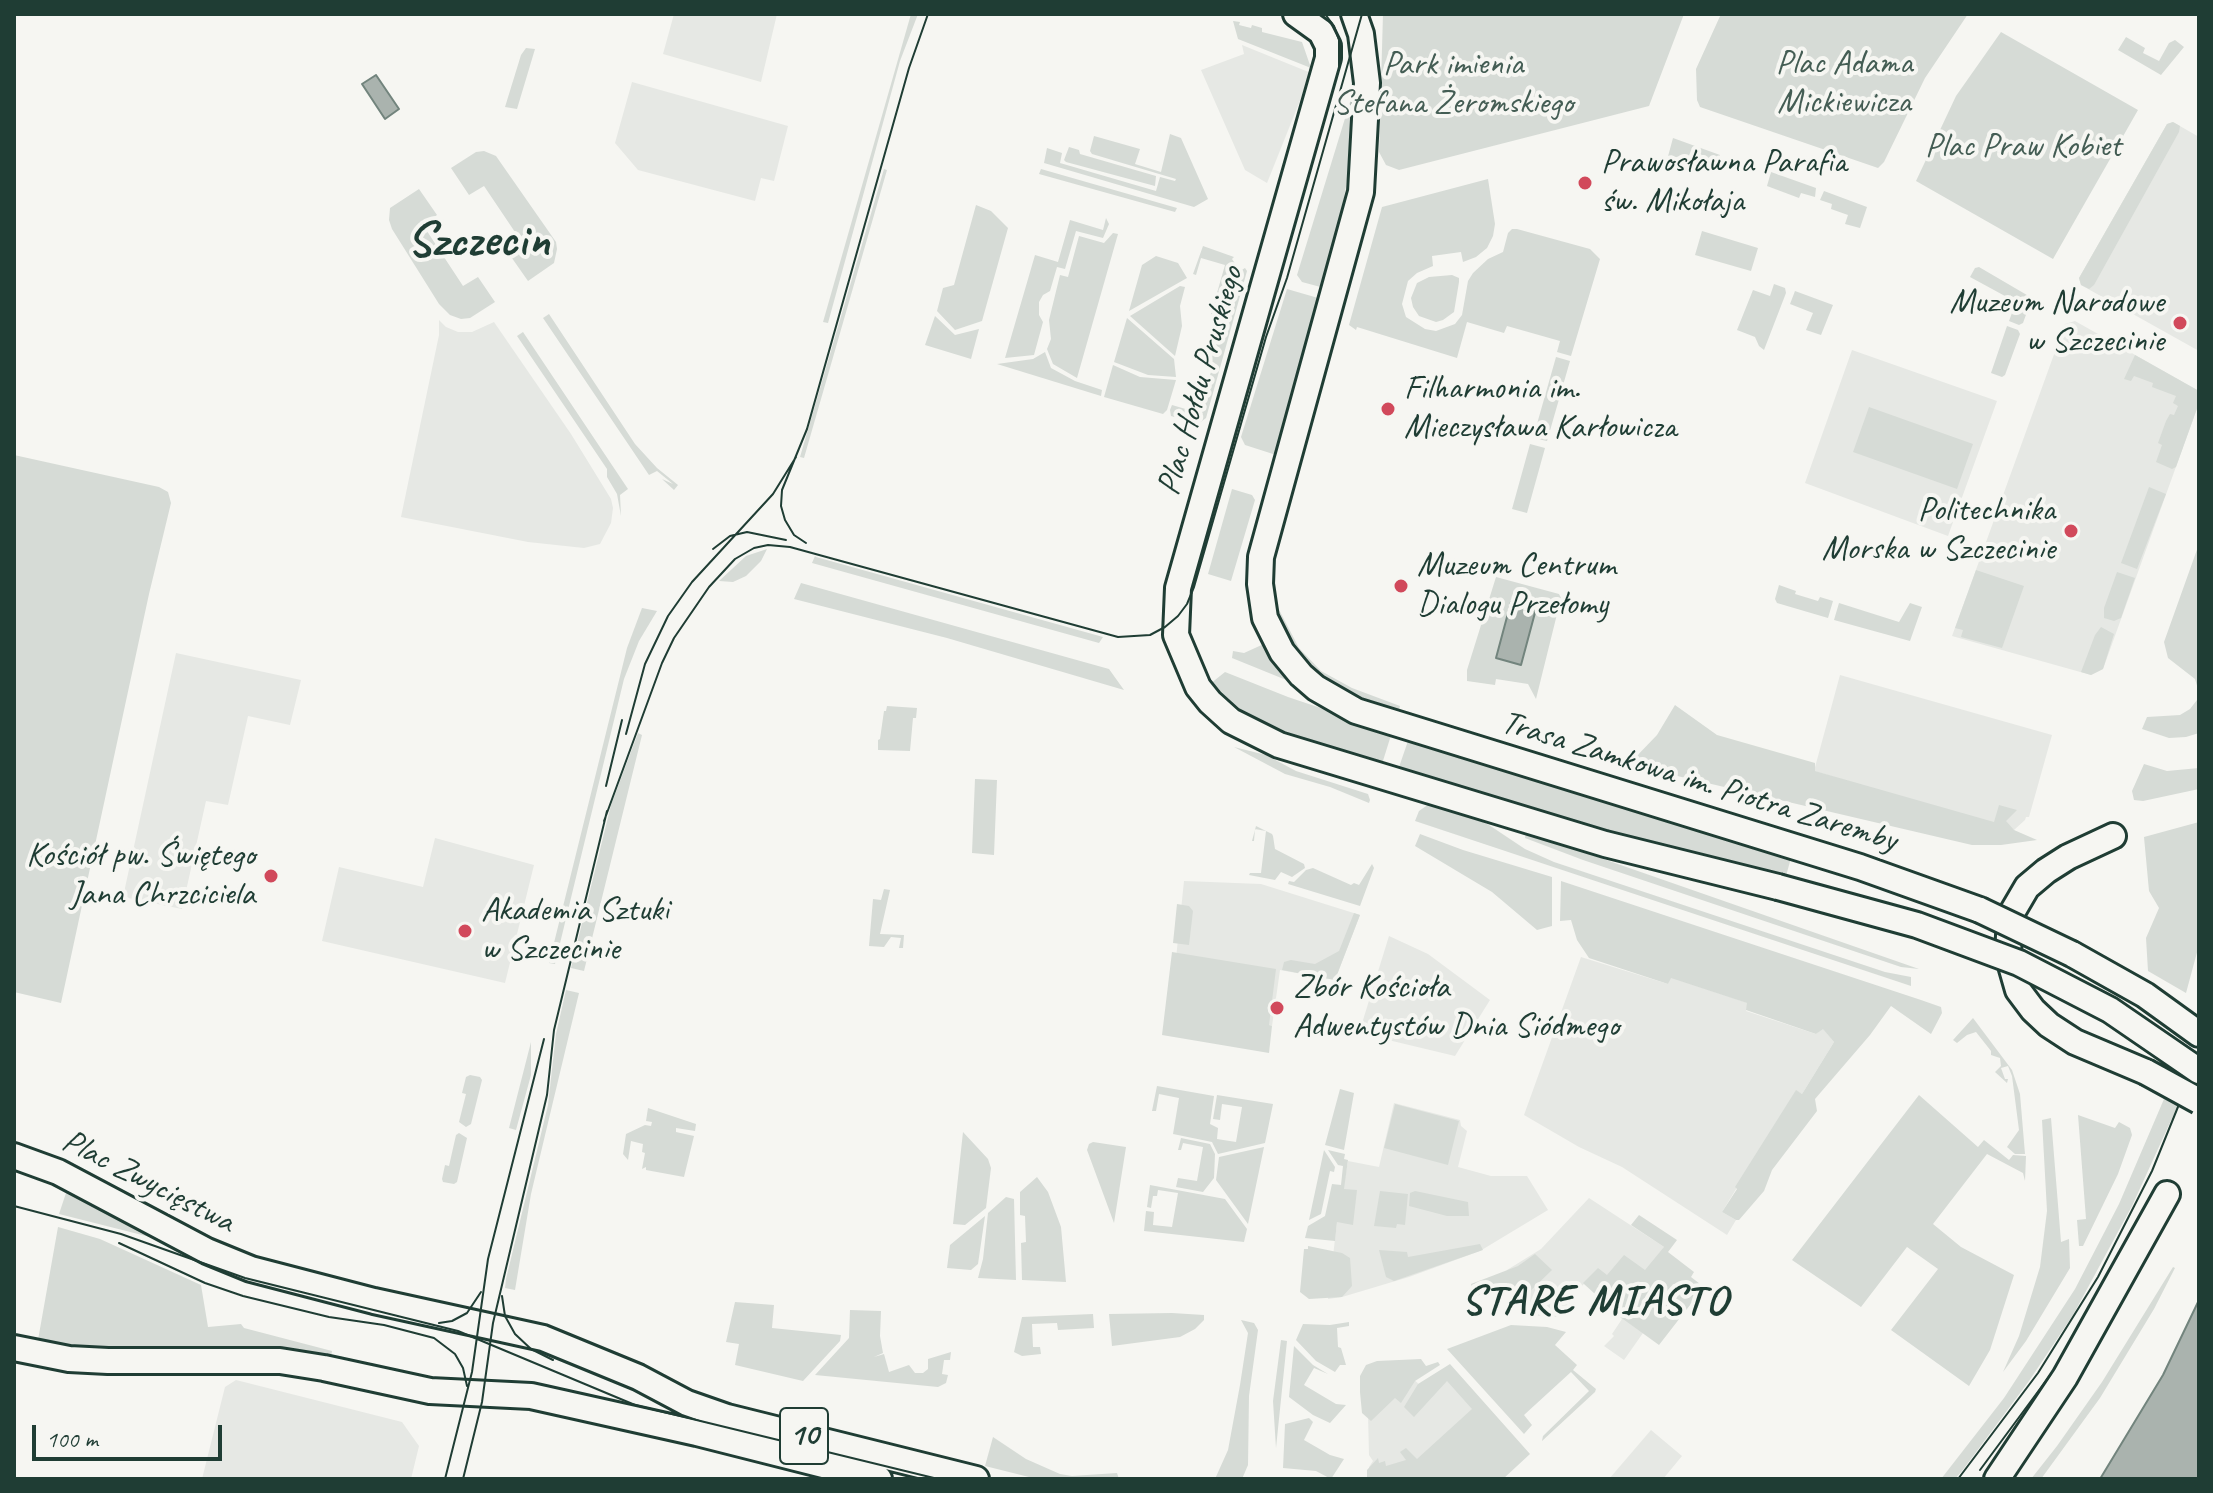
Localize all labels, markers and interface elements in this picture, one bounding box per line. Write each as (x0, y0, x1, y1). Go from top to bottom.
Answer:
park label: Plac Adama Mickiewicza (1776, 44, 1912, 124)
park label: Park imienia Stefana Żeromskiego (1333, 45, 1573, 124)
park label: Plac Praw Kobiet (1925, 127, 2121, 167)
place label: Prawosławna Parafia św. Mikołaja (1601, 143, 1846, 222)
marker: Prawosławna Parafia św. Mikołaja (1576, 174, 1594, 192)
district label: Szczecin (407, 212, 549, 272)
street label: Plac Hołdu Pruskiego (1149, 262, 1253, 500)
place label: Muzeum Narodowe w Szczecinie (1949, 283, 2164, 362)
marker: Muzeum Narodowe w Szczecinie (2171, 314, 2189, 332)
place label: Filharmonia im. Mieczysława Karłowicza (1404, 369, 1676, 448)
marker: Filharmonia im. Mieczysława Karłowicza (1379, 400, 1397, 418)
place label: Politechnika Morska w Szczecinie (1822, 491, 2055, 570)
marker: Politechnika Morska w Szczecinie (2062, 522, 2080, 540)
place label: Muzeum Centrum Dialogu Przełomy (1417, 546, 1616, 626)
marker: Muzeum Centrum Dialogu Przełomy (1392, 577, 1410, 595)
street label: Trasa Zamkowa im. Piotra Zaremby (1496, 702, 1902, 862)
place label: Kościół pw. Świętego Jana Chrzciciela (26, 836, 255, 916)
marker: Kościół pw. Świętego Jana Chrzciciela (262, 867, 280, 885)
place label: Akademia Sztuki w Szczecinie (481, 891, 669, 970)
marker: Akademia Sztuki w Szczecinie (456, 922, 474, 940)
place label: Zbór Kościoła Adwentystów Dnia Siódmego (1293, 968, 1619, 1048)
marker: Zbór Kościoła Adwentystów Dnia Siódmego (1268, 999, 1286, 1017)
street label: Plac Zwycięstwa (55, 1121, 241, 1243)
district label: STARE MIASTO (1462, 1277, 1728, 1327)
road number: 10 (780, 1408, 828, 1464)
scale bar (36, 1409, 226, 1459)
text: 100 m (46, 1424, 98, 1454)

